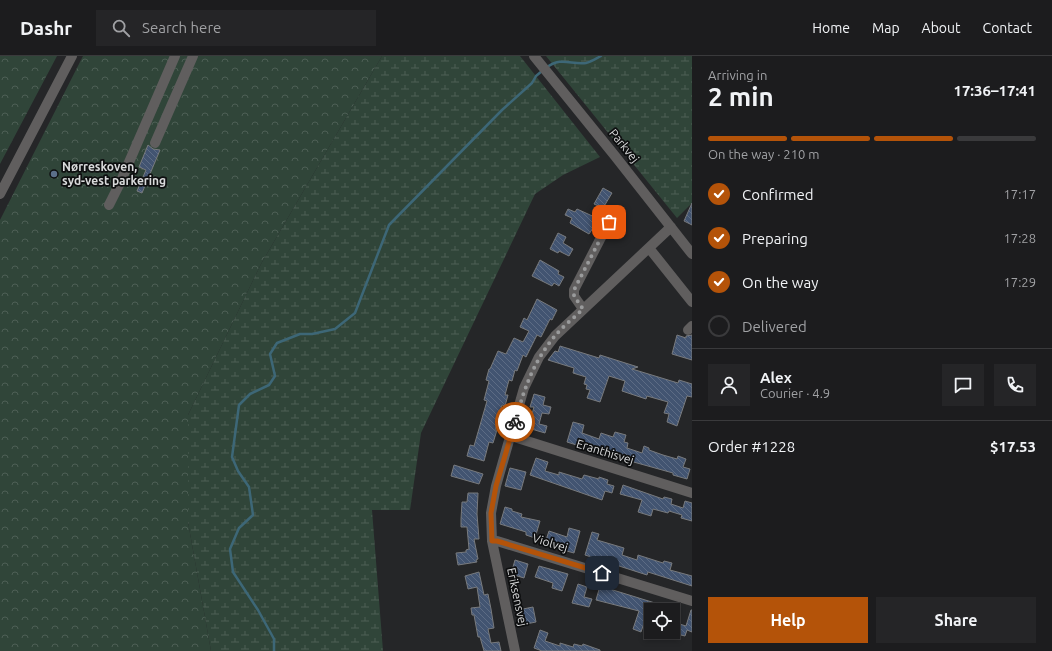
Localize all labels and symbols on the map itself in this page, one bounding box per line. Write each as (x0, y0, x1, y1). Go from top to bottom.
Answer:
street label: Parkvej (607, 126, 642, 165)
place label: Nørreskoven, syd-vest parkering (62, 160, 166, 187)
marker: Nørreskoven, syd-vest parkering (49, 169, 59, 179)
pin (592, 205, 626, 239)
courier (495, 402, 535, 442)
street label: Eranthisvej (575, 437, 636, 466)
street label: Violvej (531, 531, 570, 554)
pin (585, 556, 619, 590)
street label: Eriksensvej (505, 566, 530, 627)

